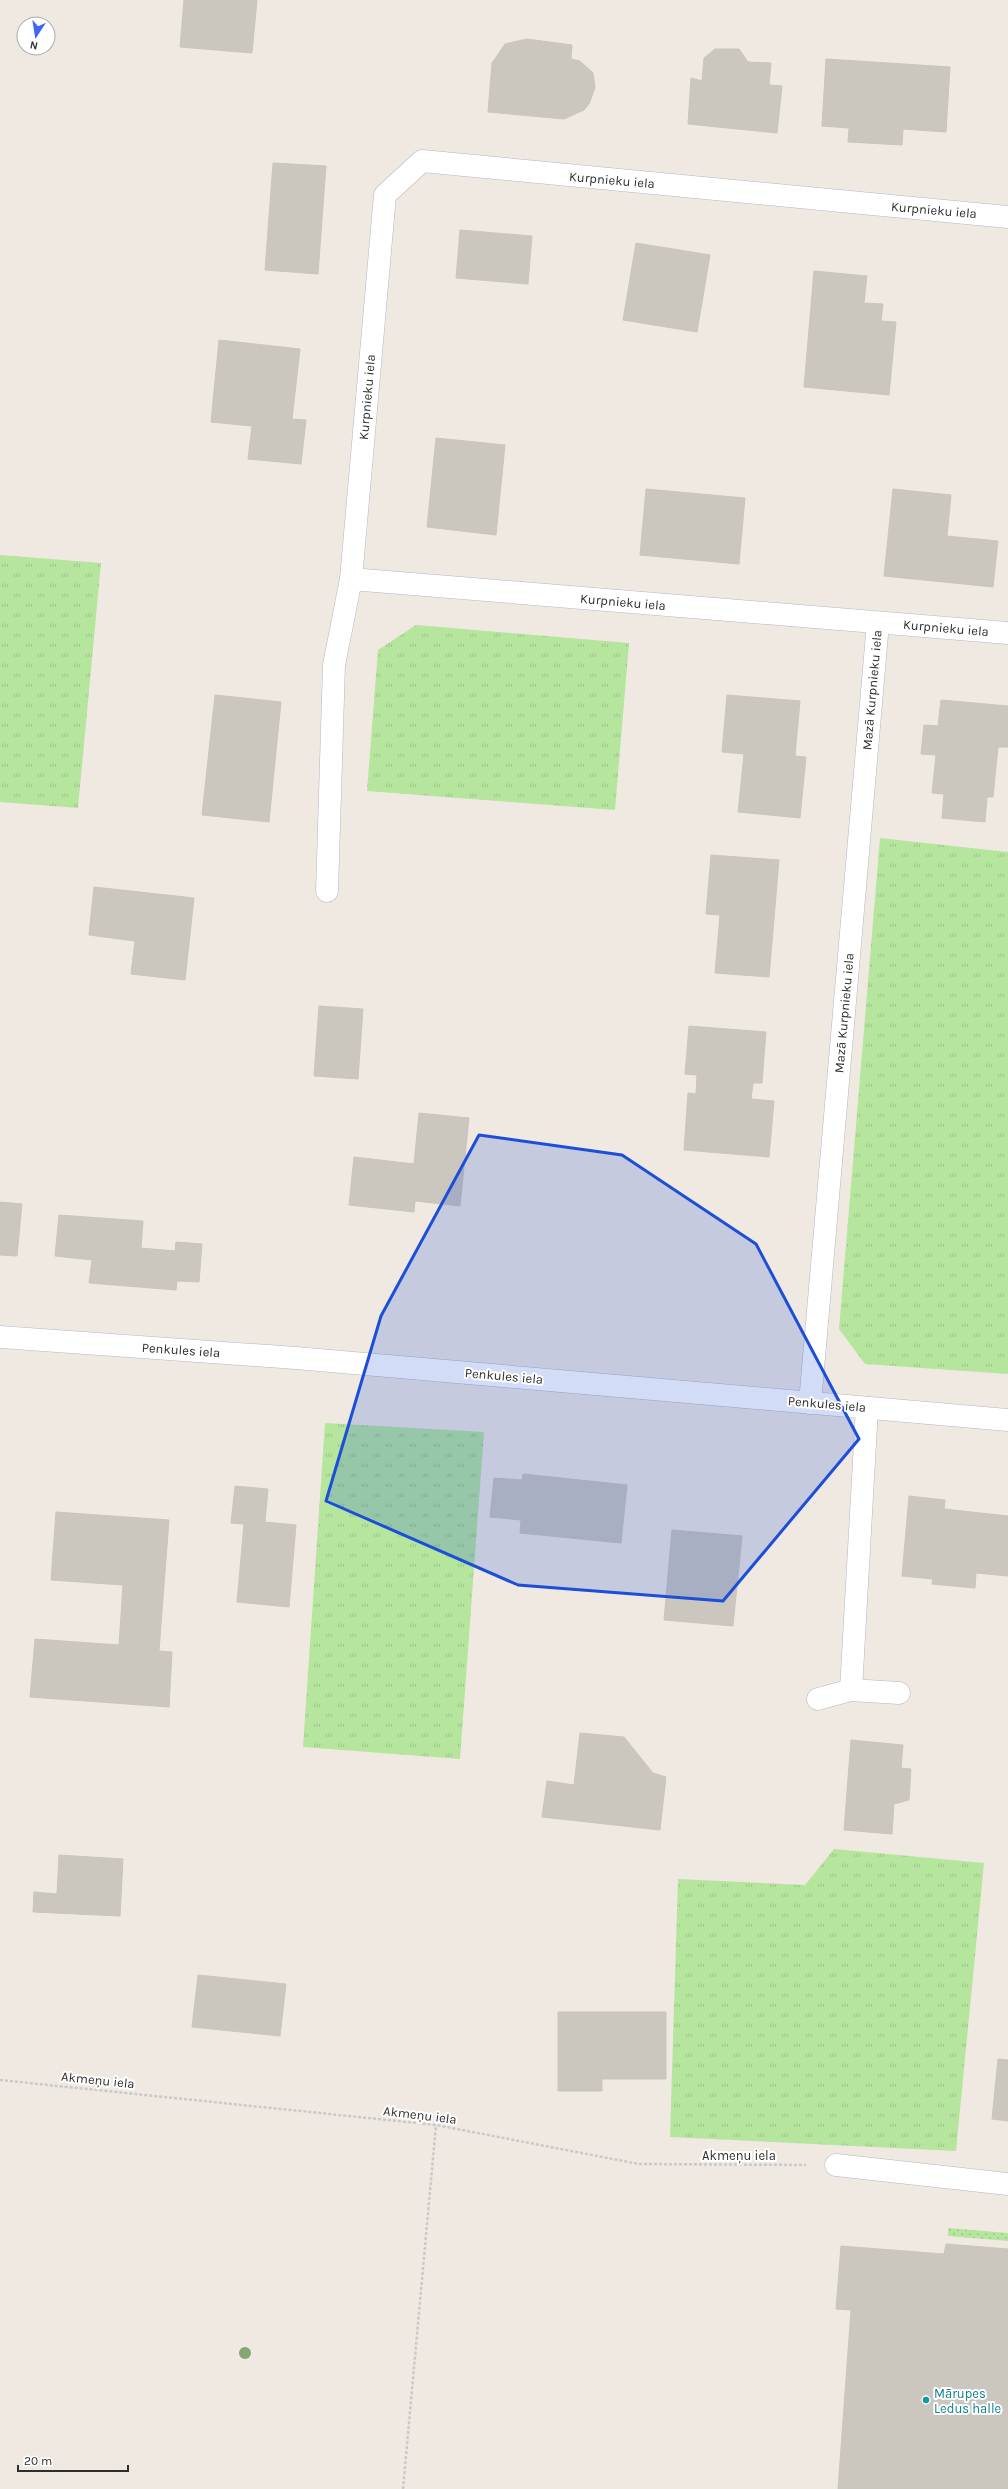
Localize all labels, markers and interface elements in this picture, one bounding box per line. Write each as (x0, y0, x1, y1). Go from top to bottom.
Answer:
north arrow (16, 16, 56, 56)
text: N (29, 38, 39, 52)
street label: Kurpnieku iela (568, 169, 656, 191)
street label: Kurpnieku iela (890, 199, 978, 221)
street label: Kurpnieku iela (356, 353, 378, 441)
street label: Kurpnieku iela (579, 591, 667, 613)
street label: Kurpnieku iela (902, 617, 990, 639)
street label: Mazā Kurpnieku iela (859, 629, 885, 751)
street label: Mazā Kurpnieku iela (831, 952, 857, 1074)
street label: Penkules iela (141, 1340, 221, 1360)
street label: Penkules iela (464, 1365, 544, 1387)
street label: Penkules iela (787, 1393, 867, 1415)
street label: Akmeņu iela (60, 2069, 135, 2092)
street label: Akmeņu iela (382, 2103, 458, 2128)
street label: Akmeņu iela (702, 2148, 776, 2164)
place label: Mārupes Ledus halle (934, 2386, 1002, 2416)
marker: Mārupes Ledus halle (921, 2395, 931, 2405)
scale bar (18, 2447, 128, 2473)
text: 20 m (24, 2454, 52, 2468)

